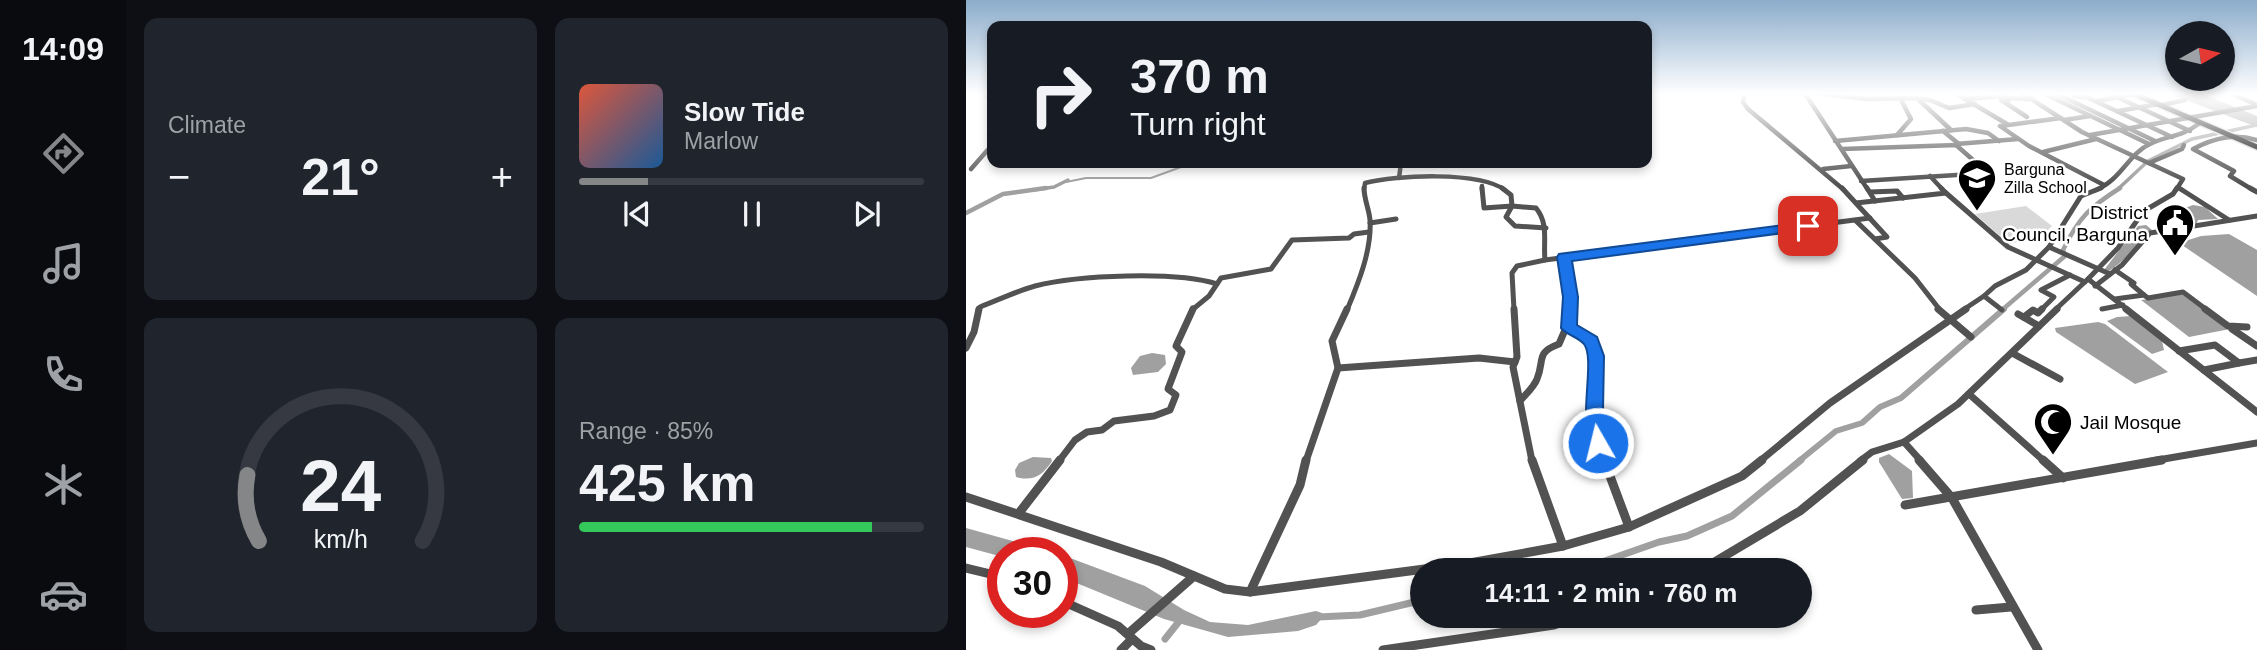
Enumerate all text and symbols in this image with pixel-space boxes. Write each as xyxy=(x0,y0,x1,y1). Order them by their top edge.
north arrow xyxy=(2165,21,2235,91)
map controls xyxy=(2165,21,2235,91)
text: 14:09 xyxy=(22,31,104,67)
icon: right xyxy=(1015,49,1106,140)
text: 370 m xyxy=(1130,49,1269,103)
text: Slow Tide xyxy=(684,97,805,127)
text: Turn right xyxy=(1130,106,1266,142)
text: Climate xyxy=(168,112,246,138)
text: Marlow xyxy=(684,128,758,154)
icon: directions xyxy=(39,129,88,178)
text: 21° xyxy=(301,148,380,206)
text: − xyxy=(168,156,190,198)
text: + xyxy=(491,156,513,198)
school or university icon: Barguna Zilla School xyxy=(1956,157,1998,212)
place label: Barguna Zilla School xyxy=(2004,161,2087,196)
icon: previous xyxy=(618,195,656,233)
icon: pause xyxy=(733,195,771,233)
icon: next xyxy=(848,195,886,233)
pin xyxy=(1778,196,1838,256)
place label: District Council, Barguna xyxy=(2002,202,2149,245)
public building icon: District Council, Barguna xyxy=(2154,202,2196,257)
icon: arrive xyxy=(1789,207,1827,245)
icon: music xyxy=(39,239,88,288)
icon: phone xyxy=(39,350,88,399)
mosque icon: Jail Mosque xyxy=(2032,401,2074,456)
position arrow xyxy=(1561,406,1635,480)
place label: Jail Mosque xyxy=(2080,412,2181,433)
text: Range · 85% xyxy=(579,418,713,444)
text: 24 xyxy=(300,445,381,526)
text: 425 km xyxy=(579,454,755,512)
icon: climate xyxy=(39,460,88,509)
text: km/h xyxy=(313,525,368,553)
speed limit sign: 30 xyxy=(987,537,1078,628)
icon: car xyxy=(39,570,88,619)
text: 14:11 · 2 min · 760 m xyxy=(1485,578,1737,608)

